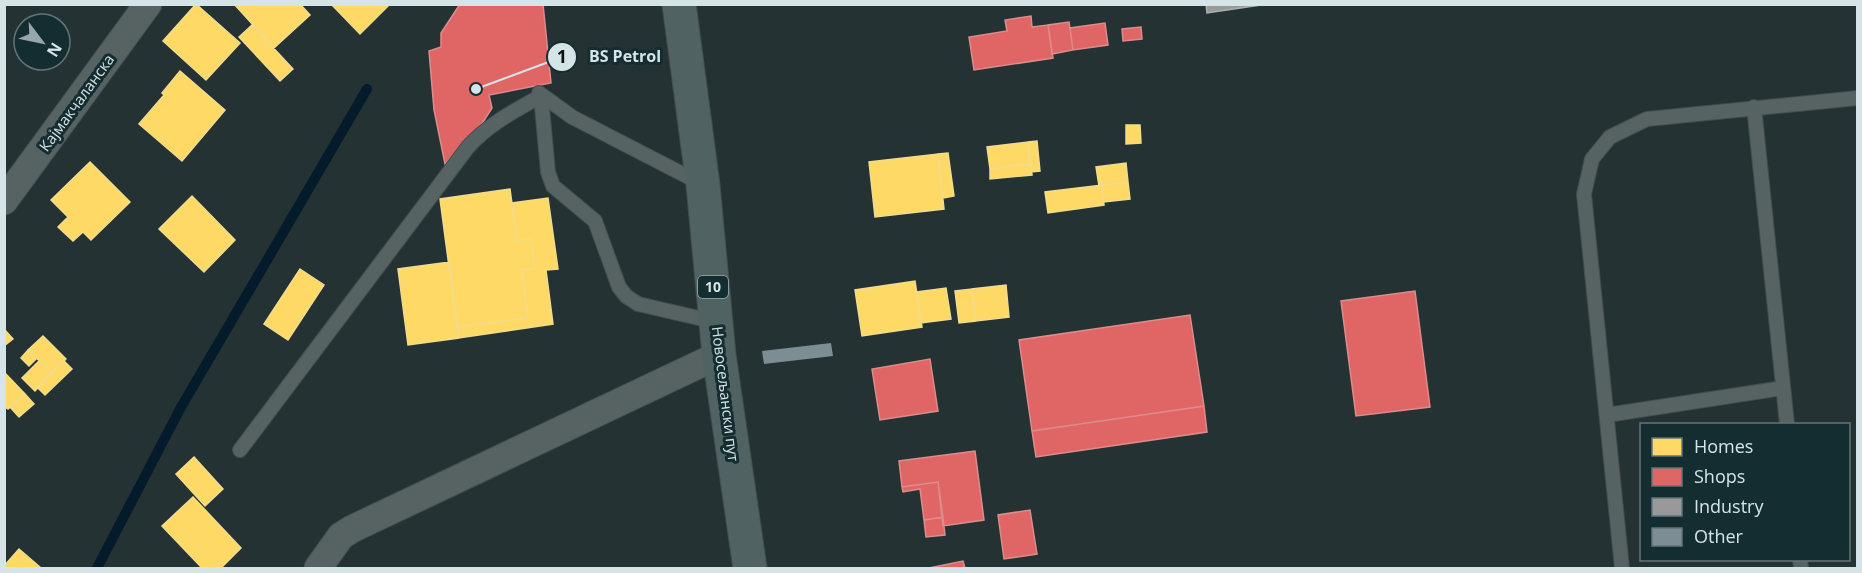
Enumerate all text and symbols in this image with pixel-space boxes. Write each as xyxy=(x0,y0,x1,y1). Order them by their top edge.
north arrow xyxy=(12,12,72,72)
text: N xyxy=(42,39,67,61)
callout: BS Petrol xyxy=(547,40,674,74)
text: 1 xyxy=(557,44,567,68)
text: BS Petrol xyxy=(589,45,661,67)
street label: Кајмакчаланска xyxy=(34,50,118,155)
road number: 10 xyxy=(698,276,728,298)
street label: Новосељански пут xyxy=(708,325,744,463)
legend xyxy=(1640,423,1850,561)
text: Homes xyxy=(1694,434,1753,458)
text: Shops xyxy=(1694,464,1745,488)
text: Industry xyxy=(1694,494,1764,518)
text: Other xyxy=(1694,524,1744,548)

